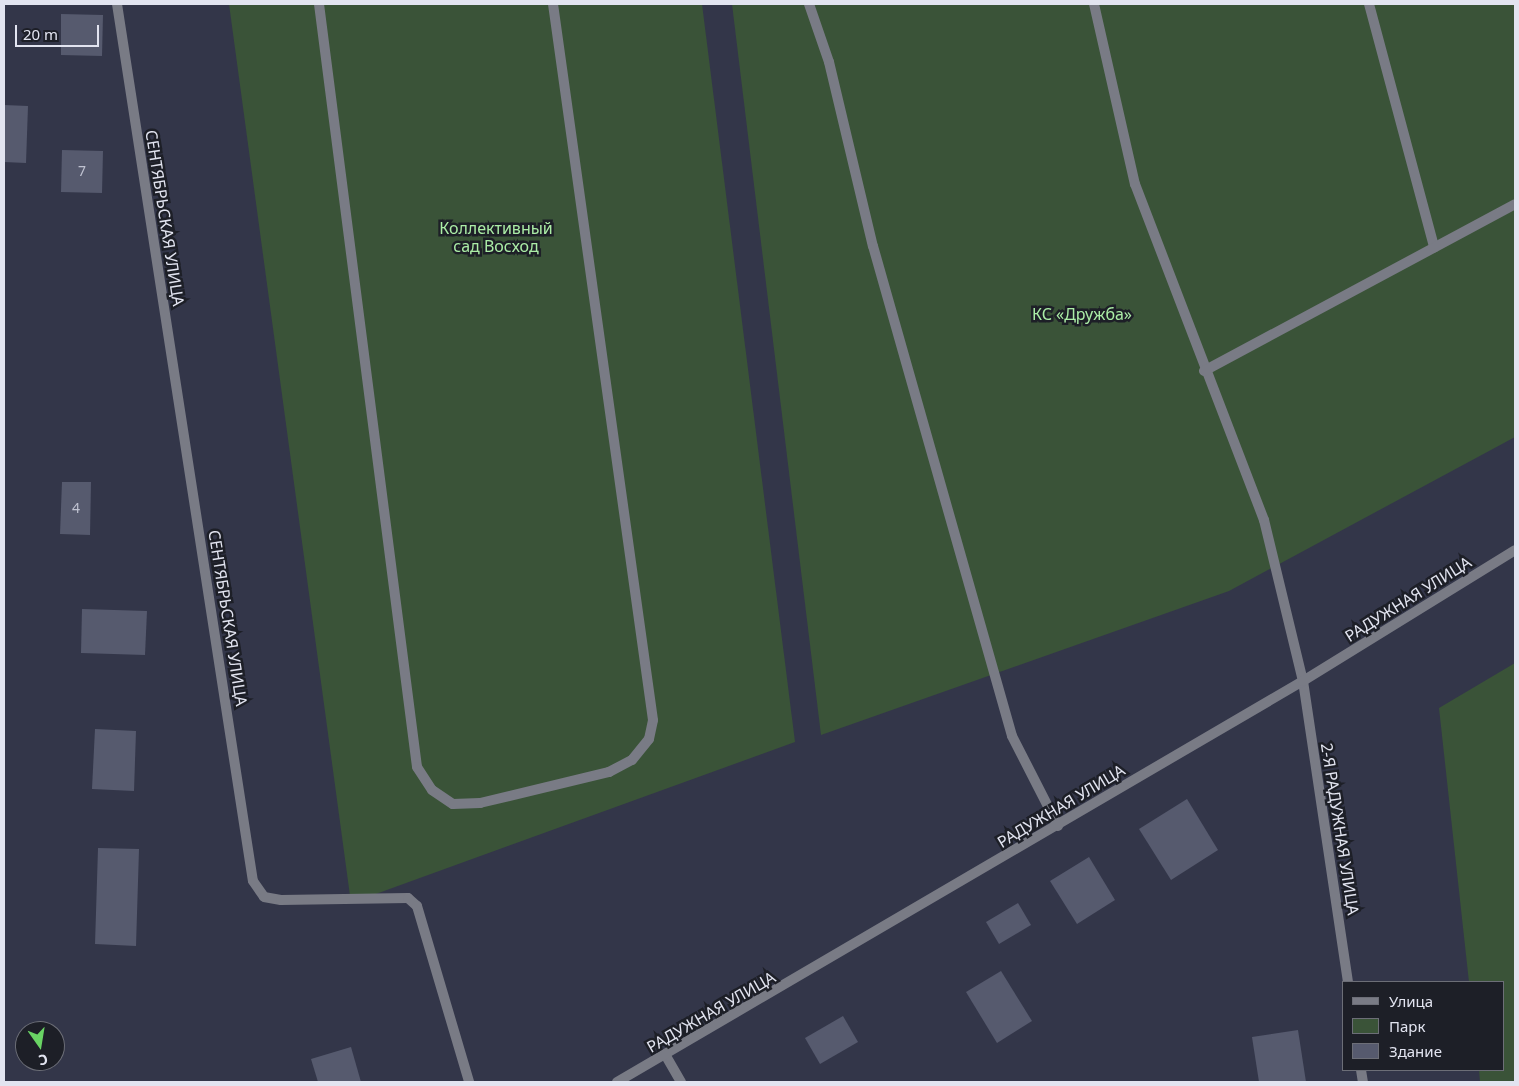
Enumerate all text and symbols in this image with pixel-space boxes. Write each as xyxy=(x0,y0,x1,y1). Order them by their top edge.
scale bar xyxy=(18,15,101,47)
text: 20 m xyxy=(23,24,58,44)
street label: СЕНТЯБРЬСКАЯ УЛИЦА xyxy=(142,129,188,307)
house number: 7 xyxy=(78,163,86,179)
park label: Коллективный сад Восход xyxy=(439,218,553,256)
park label: КС «Дружба» xyxy=(1032,304,1132,324)
house number: 4 xyxy=(72,500,80,516)
street label: СЕНТЯБРЬСКАЯ УЛИЦА xyxy=(205,529,251,707)
street label: РАДУЖНАЯ УЛИЦА xyxy=(1341,552,1475,646)
street label: 2-Я РАДУЖНАЯ УЛИЦА xyxy=(1317,742,1363,916)
street label: РАДУЖНАЯ УЛИЦА xyxy=(994,760,1128,852)
street label: РАДУЖНАЯ УЛИЦА xyxy=(643,967,779,1057)
legend xyxy=(1342,981,1504,1071)
text: Улица xyxy=(1389,991,1433,1011)
text: Парк xyxy=(1389,1016,1425,1036)
north arrow xyxy=(15,1021,65,1071)
text: Здание xyxy=(1389,1041,1442,1061)
text: С xyxy=(37,1050,50,1070)

